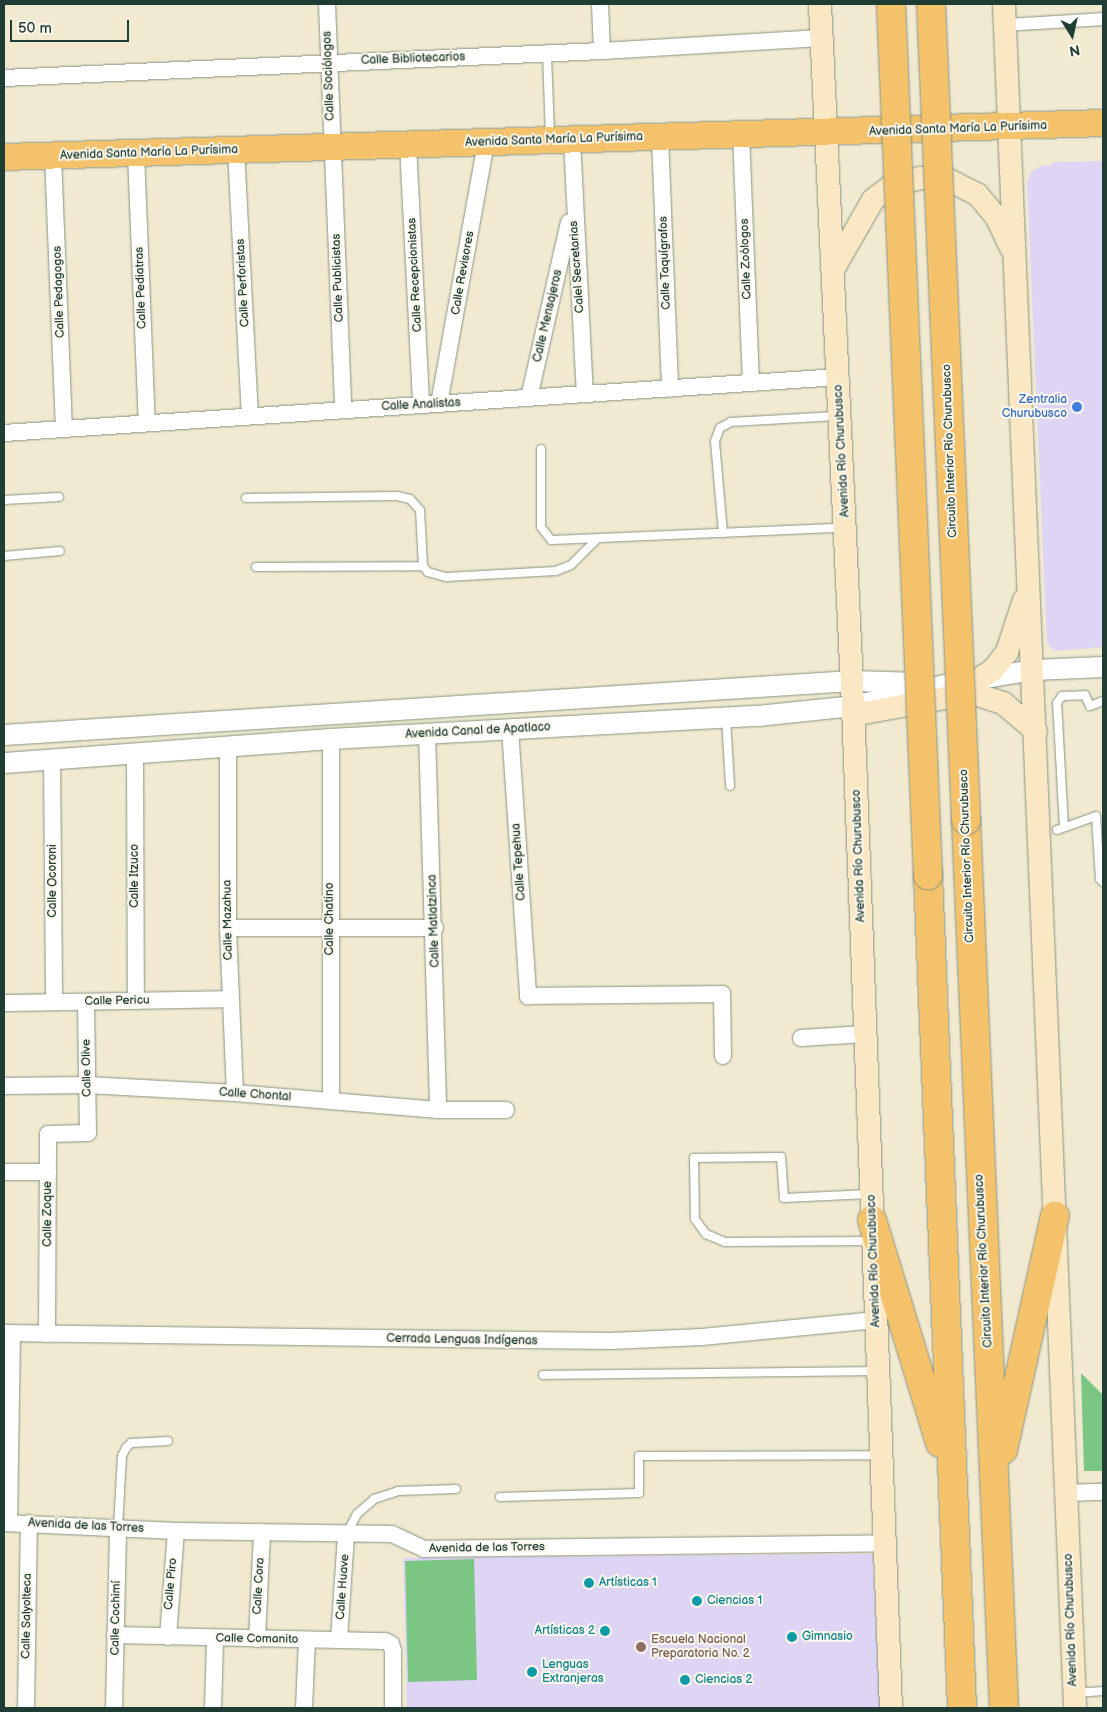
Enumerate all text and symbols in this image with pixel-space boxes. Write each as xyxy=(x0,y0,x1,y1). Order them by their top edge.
scale bar xyxy=(12,10,131,42)
north arrow xyxy=(1047,10,1097,60)
text: 50 m xyxy=(18,19,52,38)
street label: Calle Sociólogos xyxy=(320,31,338,121)
text: N xyxy=(1068,41,1081,60)
street label: Calle Bibliotecarios xyxy=(361,50,465,68)
street label: Avenida Santa María La Purísima xyxy=(869,119,1047,139)
street label: Avenida Santa María La Purísima xyxy=(465,130,643,150)
street label: Avenida Santa María La Purísima xyxy=(60,143,238,163)
street label: Calle Taquígrafos xyxy=(656,216,674,310)
street label: Calle Recepcionistas xyxy=(405,217,425,333)
street label: Calle Zoólogos xyxy=(737,218,755,300)
street label: Calel Secretarias xyxy=(567,220,587,314)
street label: Calle Revisores xyxy=(449,230,477,316)
street label: Calle Publicistas xyxy=(329,233,347,323)
street label: Calle Perforistas xyxy=(233,238,253,328)
street label: Calle Pedagogos xyxy=(50,246,68,338)
street label: Calle Pediatras xyxy=(132,247,150,329)
street label: Calle Mensajeros xyxy=(530,268,566,364)
street label: Circuito Interior Río Churubusco xyxy=(940,364,960,538)
street label: Avenida Río Churubusco xyxy=(831,384,853,518)
place label: Zentralia Churubusco xyxy=(1002,393,1067,421)
street label: Calle Analistas xyxy=(381,396,461,414)
marker: Zentralia Churubusco xyxy=(1071,401,1083,413)
street label: Avenida Canal de Apatlaco xyxy=(405,720,551,742)
street label: Circuito Interior Río Churubusco xyxy=(957,769,977,943)
street label: Avenida Río Churubusco xyxy=(849,789,869,923)
street label: Calle Tepehua xyxy=(509,823,529,901)
street label: Calle Ocoroni xyxy=(46,844,60,918)
street label: Calle Itzuco xyxy=(128,844,142,908)
street label: Calle Matlatzinca xyxy=(425,874,443,968)
street label: Calle Mazahua xyxy=(220,880,236,960)
street label: Calle Chatino xyxy=(323,883,337,955)
street label: Calle Pericu xyxy=(84,993,150,1009)
street label: Calle Olive xyxy=(79,1039,95,1097)
street label: Calle Chontal xyxy=(218,1085,292,1105)
street label: Circuito Interior Río Churubusco xyxy=(972,1174,996,1348)
street label: Calle Zoque xyxy=(41,1181,55,1247)
street label: Avenida Río Churubusco xyxy=(864,1194,884,1328)
street label: Cerrada Lenguas Indígenas xyxy=(386,1331,538,1349)
street label: Avenida de las Torres xyxy=(28,1516,144,1536)
street label: Avenida de las Torres xyxy=(429,1540,545,1556)
street label: Avenida Río Churubusco xyxy=(1061,1553,1081,1687)
street label: Calle Huave xyxy=(334,1554,352,1620)
street label: Calle Piro xyxy=(162,1557,180,1611)
street label: Calle Cora xyxy=(250,1557,268,1615)
street label: Calle Salyolteca xyxy=(19,1573,35,1659)
place label: Artísticas 1 xyxy=(599,1576,657,1590)
marker: Artísticas 1 xyxy=(583,1577,595,1589)
street label: Calle Cochimí xyxy=(108,1580,124,1656)
place label: Ciencias 1 xyxy=(707,1594,762,1608)
marker: Ciencias 1 xyxy=(691,1595,703,1607)
place label: Artísticas 2 xyxy=(535,1624,595,1638)
marker: Artísticas 2 xyxy=(599,1625,611,1637)
place label: Gimnasio xyxy=(802,1630,853,1644)
street label: Calle Comanito xyxy=(216,1631,298,1647)
marker: Gimnasio xyxy=(786,1631,798,1643)
place label: Escuela Nacional Preparatoria No. 2 xyxy=(651,1633,750,1661)
marker: Escuela Nacional Preparatoria No. 2 xyxy=(635,1641,647,1653)
place label: Lenguas Extranjeras xyxy=(542,1658,604,1686)
marker: Lenguas Extranjeras xyxy=(526,1666,538,1678)
place label: Ciencias 2 xyxy=(695,1673,752,1687)
marker: Ciencias 2 xyxy=(679,1674,691,1686)

